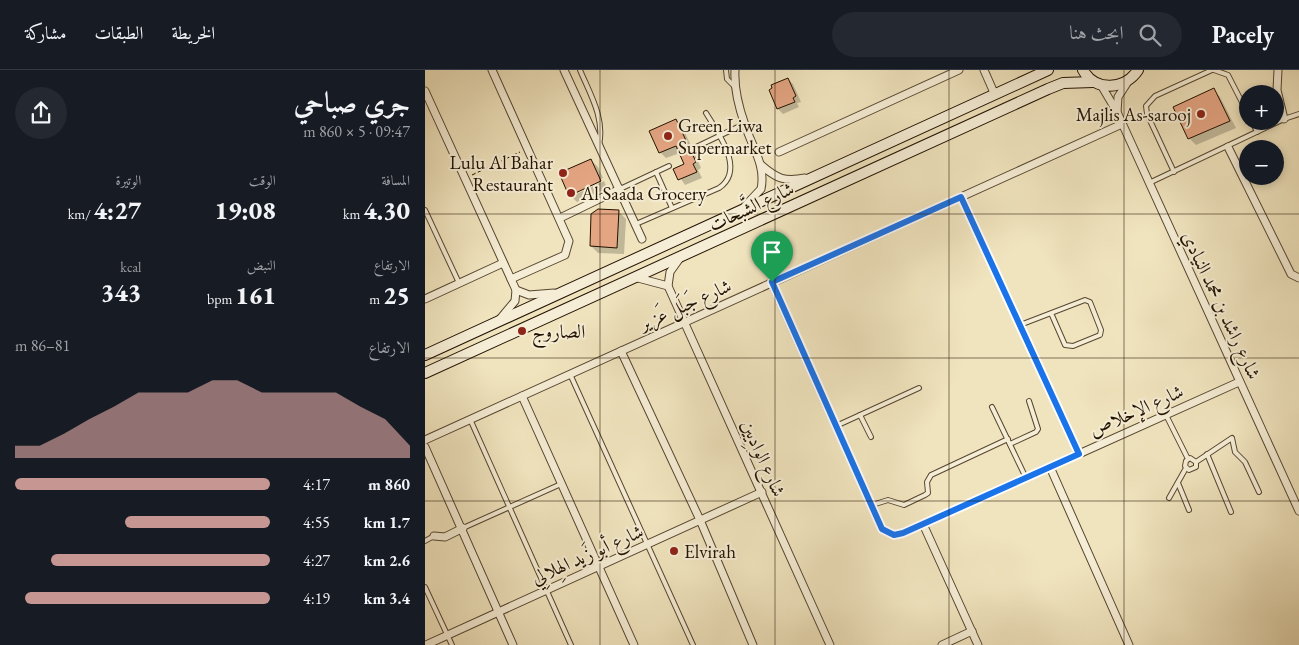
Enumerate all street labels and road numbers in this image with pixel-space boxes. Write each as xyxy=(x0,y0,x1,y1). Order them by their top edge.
street label: شارع الشَّبحات xyxy=(703,172,799,240)
street label: شارع راشد بن محمد النيادي xyxy=(1174,227,1267,385)
street label: شارع جَبَل عَزير xyxy=(633,272,737,339)
street label: شارع الإخلاص xyxy=(1085,379,1189,445)
street label: شارع الوادِيين xyxy=(732,416,792,502)
street label: شارع أبو زَيد الهِلالِي xyxy=(527,518,649,594)

